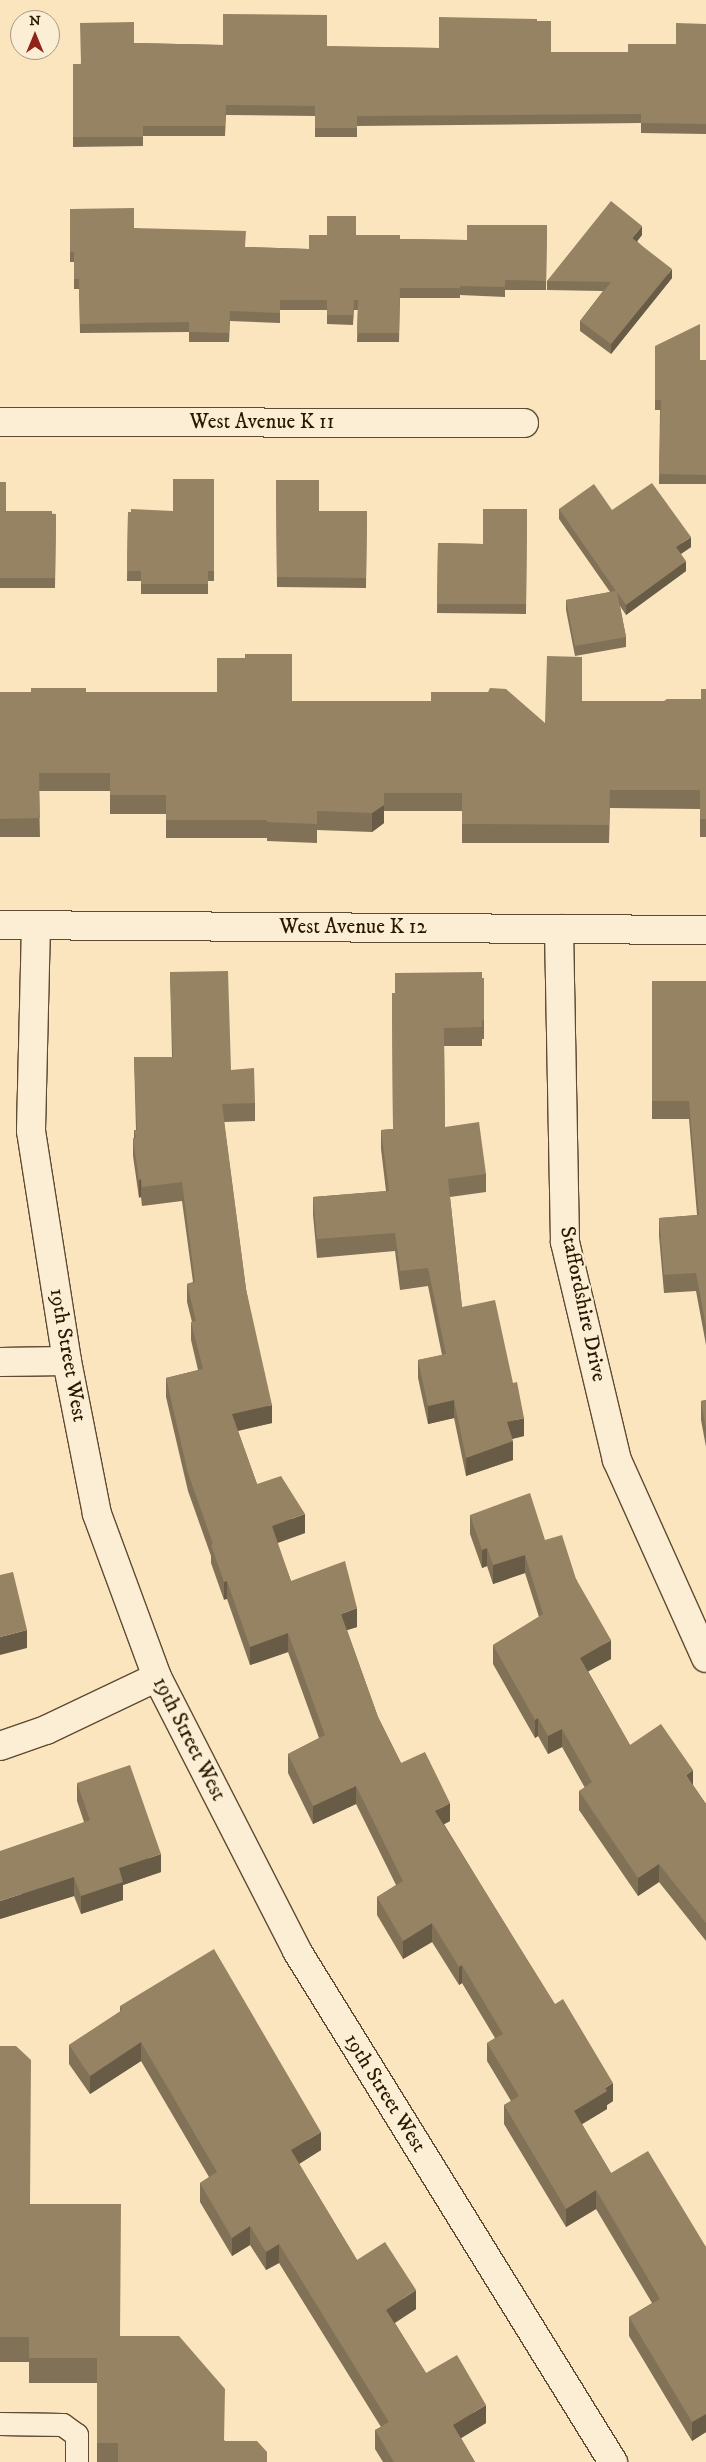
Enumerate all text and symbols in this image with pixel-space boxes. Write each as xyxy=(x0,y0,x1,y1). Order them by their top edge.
north arrow xyxy=(10,10,60,60)
text: N xyxy=(29,12,41,30)
street label: West Avenue K 11 xyxy=(190,409,334,435)
street label: West Avenue K 12 xyxy=(279,914,427,940)
street label: Staffordshire Drive xyxy=(554,1224,612,1384)
street label: 19th Street West xyxy=(44,1286,92,1424)
street label: 19th Street West xyxy=(147,1673,231,1805)
street label: 19th Street West xyxy=(338,2029,432,2157)

